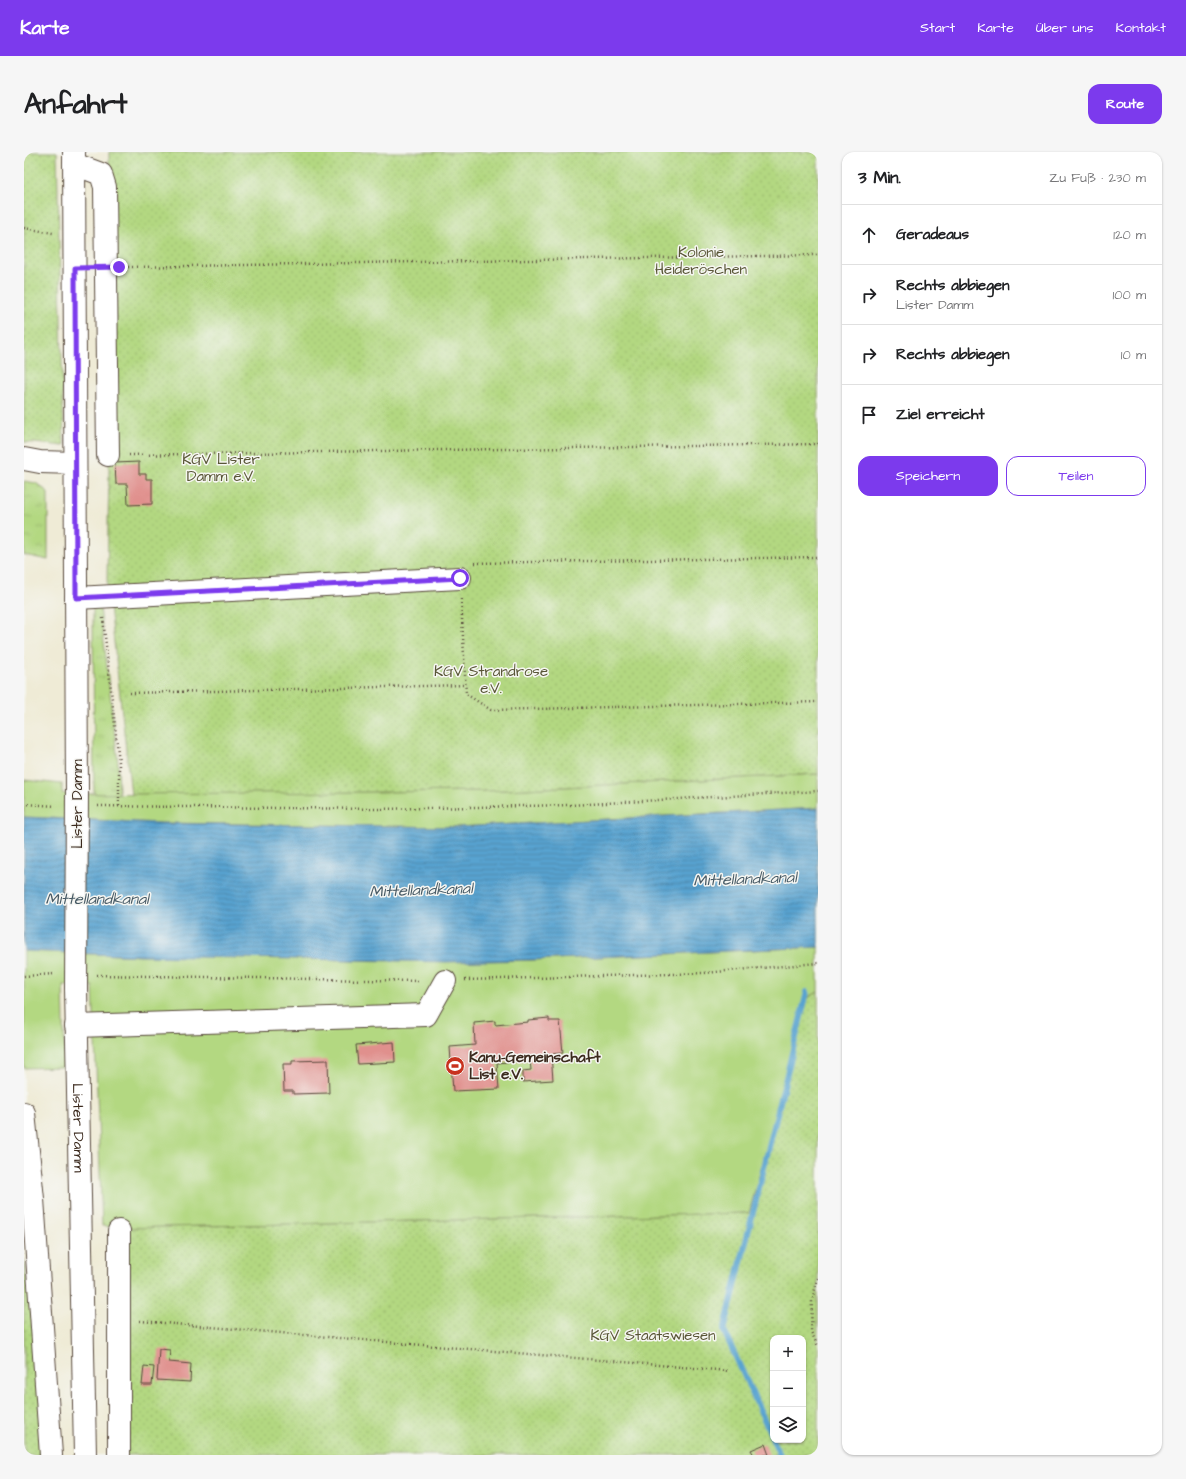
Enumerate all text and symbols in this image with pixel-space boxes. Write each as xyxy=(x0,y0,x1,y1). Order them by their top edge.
text: Karte xyxy=(20,15,70,42)
text: Start xyxy=(920,18,955,38)
text: Karte xyxy=(977,18,1014,38)
text: Über uns xyxy=(1036,18,1094,38)
text: Kontakt xyxy=(1116,18,1166,38)
button: Route xyxy=(1088,84,1162,124)
text: Anfahrt xyxy=(24,85,127,124)
text: 3 Min. xyxy=(858,166,901,190)
text: Zu Fuß · 230 m xyxy=(1049,169,1146,187)
icon: ahead xyxy=(858,224,880,246)
text: Geradeaus xyxy=(896,224,969,245)
text: 120 m xyxy=(1113,226,1146,244)
park label: Kolonie Heideröschen xyxy=(655,242,748,280)
route end xyxy=(110,258,128,276)
text: Rechts abbiegen xyxy=(896,275,1010,296)
icon: right xyxy=(858,284,880,306)
text: 100 m xyxy=(1113,286,1146,304)
text: Lister Damm xyxy=(896,296,973,314)
icon: right xyxy=(858,344,880,366)
text: Rechts abbiegen xyxy=(896,344,1010,365)
text: 10 m xyxy=(1121,346,1146,364)
icon: arrive xyxy=(858,404,880,426)
text: Ziel erreicht xyxy=(896,404,985,425)
park label: KGV Lister Damm e.V. xyxy=(182,449,260,487)
button: Speichern xyxy=(858,456,998,496)
button: Teilen xyxy=(1006,456,1146,496)
route start xyxy=(451,569,469,587)
park label: KGV Strandrose e.V. xyxy=(434,661,548,699)
street label: Lister Damm xyxy=(67,759,88,849)
water label: Mittellandkanal xyxy=(693,866,799,892)
water label: Mittellandkanal xyxy=(369,877,475,903)
water label: Mittellandkanal xyxy=(45,888,151,910)
place label: Kanu-Gemeinschaft List e.V. xyxy=(469,1047,602,1085)
sports icon: Kanu-Gemeinschaft List e.V. xyxy=(444,1055,466,1077)
street label: Lister Damm xyxy=(67,1083,90,1173)
park label: KGV Staatswiesen xyxy=(590,1325,716,1346)
map controls xyxy=(770,1335,806,1443)
button: + xyxy=(770,1335,806,1371)
button: − xyxy=(770,1371,806,1407)
button: layers xyxy=(770,1407,806,1443)

